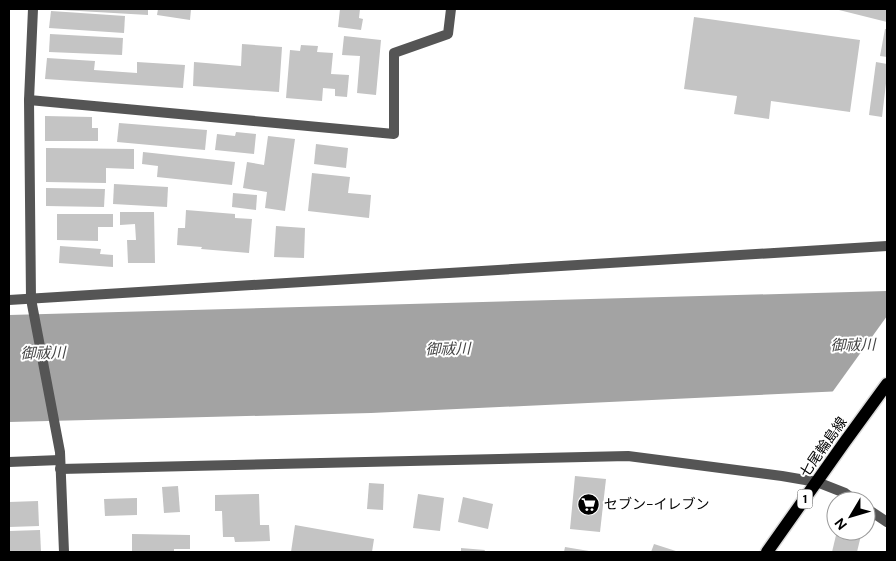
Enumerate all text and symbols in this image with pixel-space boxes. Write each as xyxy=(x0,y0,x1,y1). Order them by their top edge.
water label: 御祓川 xyxy=(830,335,878,355)
water label: 御祓川 xyxy=(425,339,473,359)
water label: 御祓川 xyxy=(20,343,68,363)
street label: 七尾輪島線 xyxy=(796,413,850,481)
road number: 1 xyxy=(798,489,812,508)
north arrow xyxy=(826,491,876,541)
supermarket icon: セブン-イレブン xyxy=(576,492,600,516)
place label: セブン-イレブン xyxy=(604,495,710,513)
text: N xyxy=(831,514,851,534)

